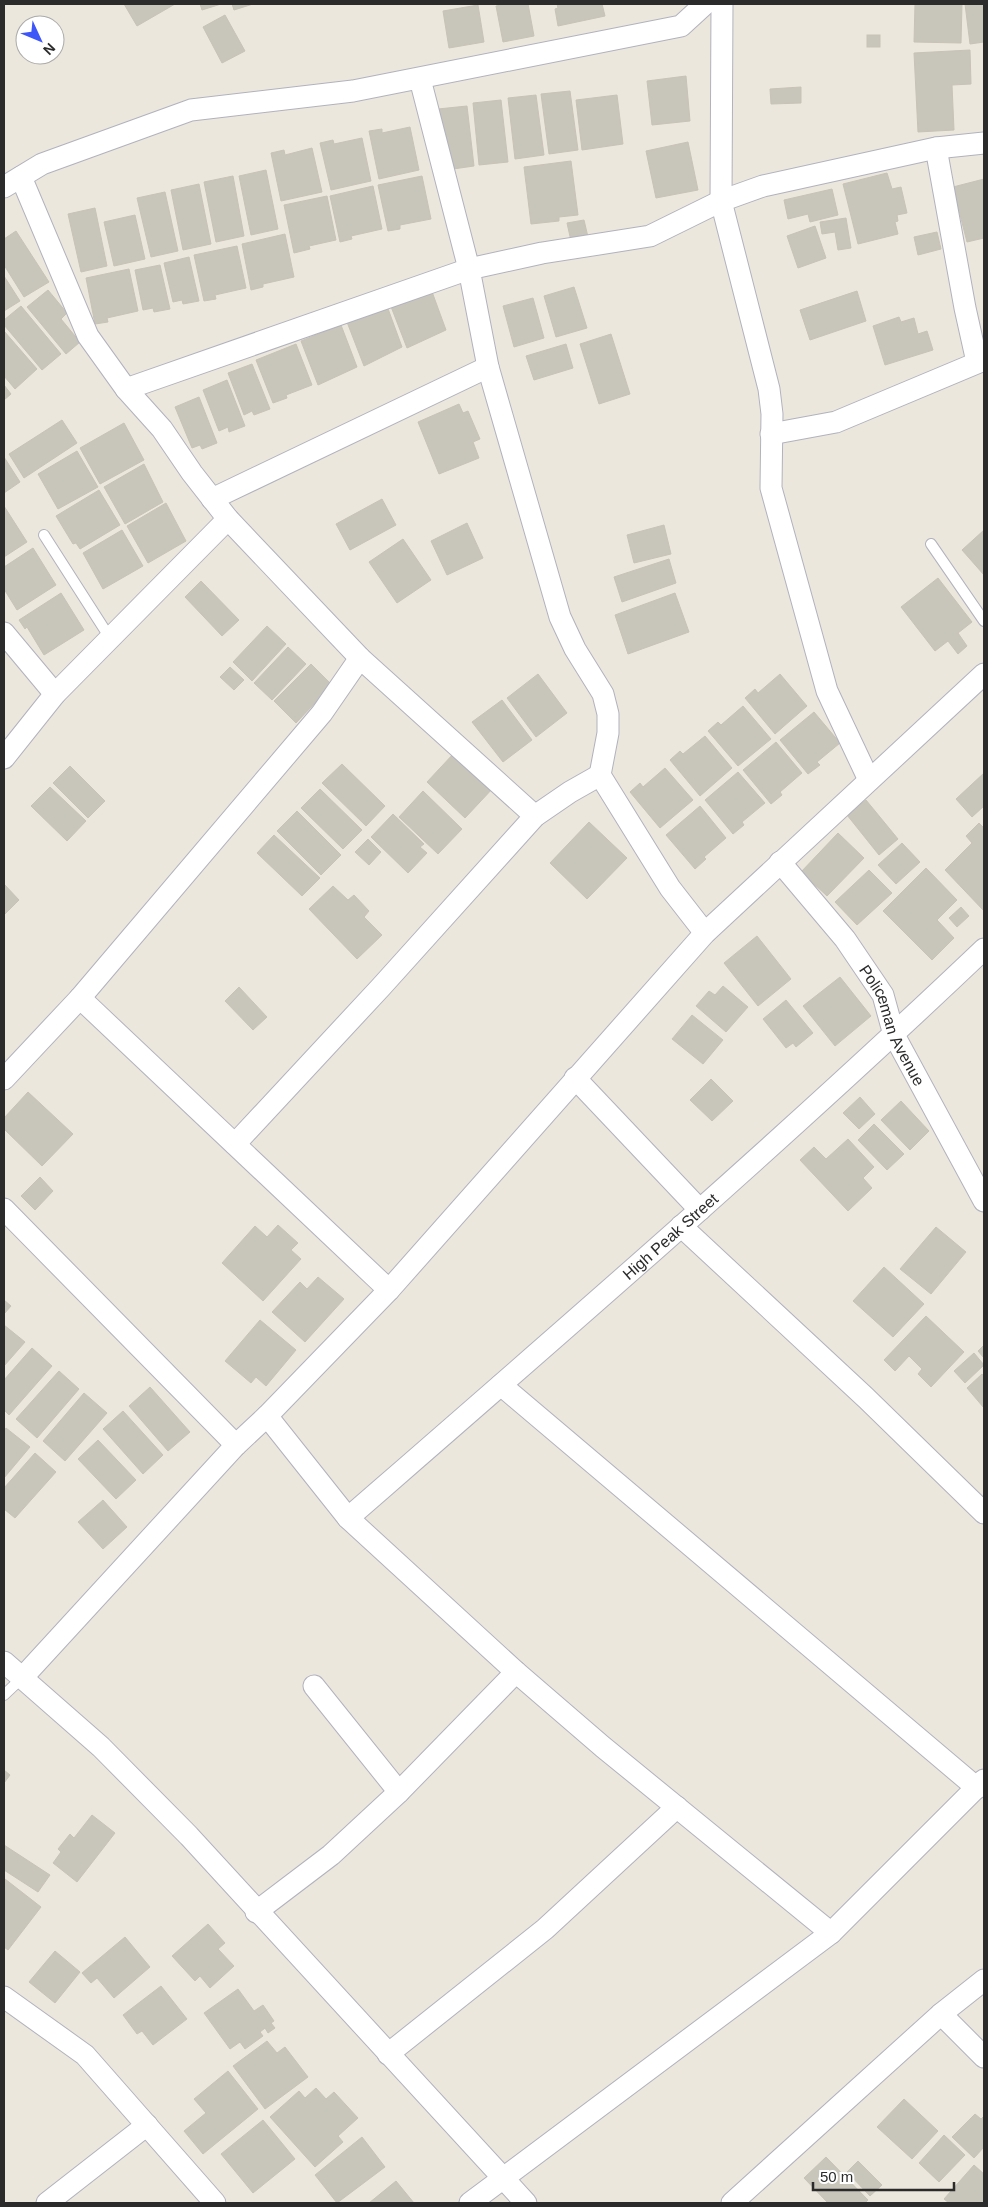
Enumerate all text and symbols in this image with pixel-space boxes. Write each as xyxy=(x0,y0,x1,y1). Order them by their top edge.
north arrow xyxy=(15,15,65,65)
text: N xyxy=(40,40,59,58)
street label: Policeman Avenue xyxy=(856,962,928,1089)
street label: High Peak Street xyxy=(620,1190,722,1283)
scale bar xyxy=(813,2160,954,2192)
text: 50 m xyxy=(820,2168,853,2185)

